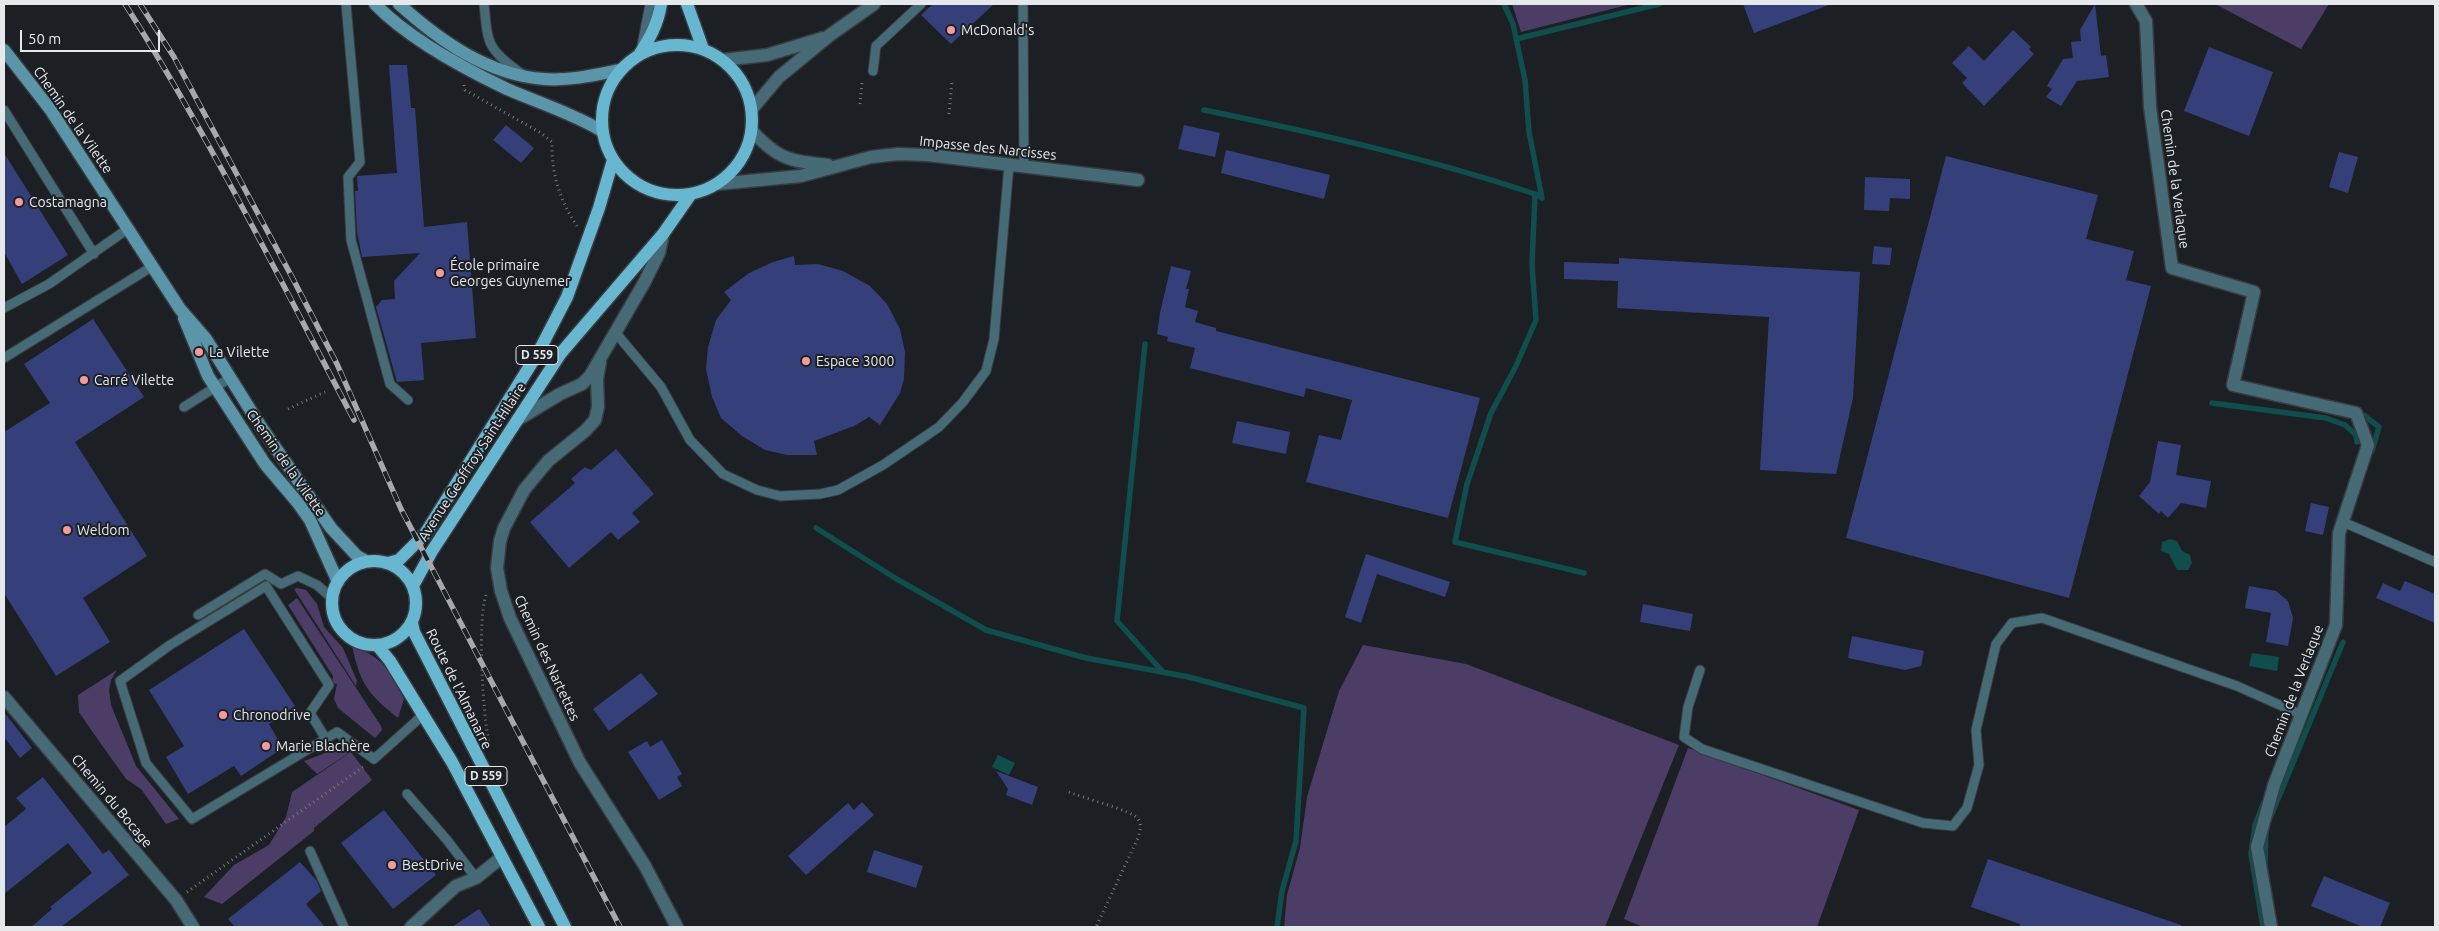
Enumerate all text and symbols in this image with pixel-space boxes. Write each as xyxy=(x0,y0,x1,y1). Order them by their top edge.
scale bar xyxy=(22,20,162,52)
place label: McDonald's xyxy=(961,22,1034,38)
marker: McDonald's xyxy=(945,24,957,36)
text: 50 m xyxy=(28,30,61,47)
street label: Chemin de la Vilette xyxy=(30,63,116,177)
street label: Chemin de la Verlaque xyxy=(2157,108,2193,250)
street label: Impasse des Narcisses xyxy=(919,132,1057,164)
place label: Costamagna xyxy=(29,194,107,210)
marker: Costamagna xyxy=(13,196,25,208)
place label: École primaire Georges Guynemer xyxy=(450,257,570,290)
marker: École primaire Georges Guynemer xyxy=(434,267,446,279)
place label: La Vilette xyxy=(209,344,269,360)
marker: La Vilette xyxy=(193,346,205,358)
road number: D 559 xyxy=(516,346,558,364)
place label: Espace 3000 xyxy=(816,353,894,369)
marker: Espace 3000 xyxy=(800,355,812,367)
place label: Carré Vilette xyxy=(94,372,174,388)
marker: Carré Vilette xyxy=(78,374,90,386)
street label: Avenue Geoffroy Saint-Hilaire xyxy=(415,380,529,544)
street label: Chemin de la Vilette xyxy=(243,406,329,520)
place label: Weldom xyxy=(77,522,130,538)
marker: Weldom xyxy=(61,524,73,536)
street label: Chemin des Nartettes xyxy=(511,593,583,723)
street label: Chemin de la Verlaque xyxy=(2261,622,2327,760)
street label: Route de l'Almanarre xyxy=(422,626,496,752)
place label: Chronodrive xyxy=(233,707,311,723)
marker: Chronodrive xyxy=(217,709,229,721)
place label: Marie Blachère xyxy=(276,738,370,754)
marker: Marie Blachère xyxy=(260,740,272,752)
street label: Chemin du Bocage xyxy=(68,751,156,851)
road number: D 559 xyxy=(465,766,507,786)
place label: BestDrive xyxy=(402,857,463,873)
marker: BestDrive xyxy=(386,859,398,871)

